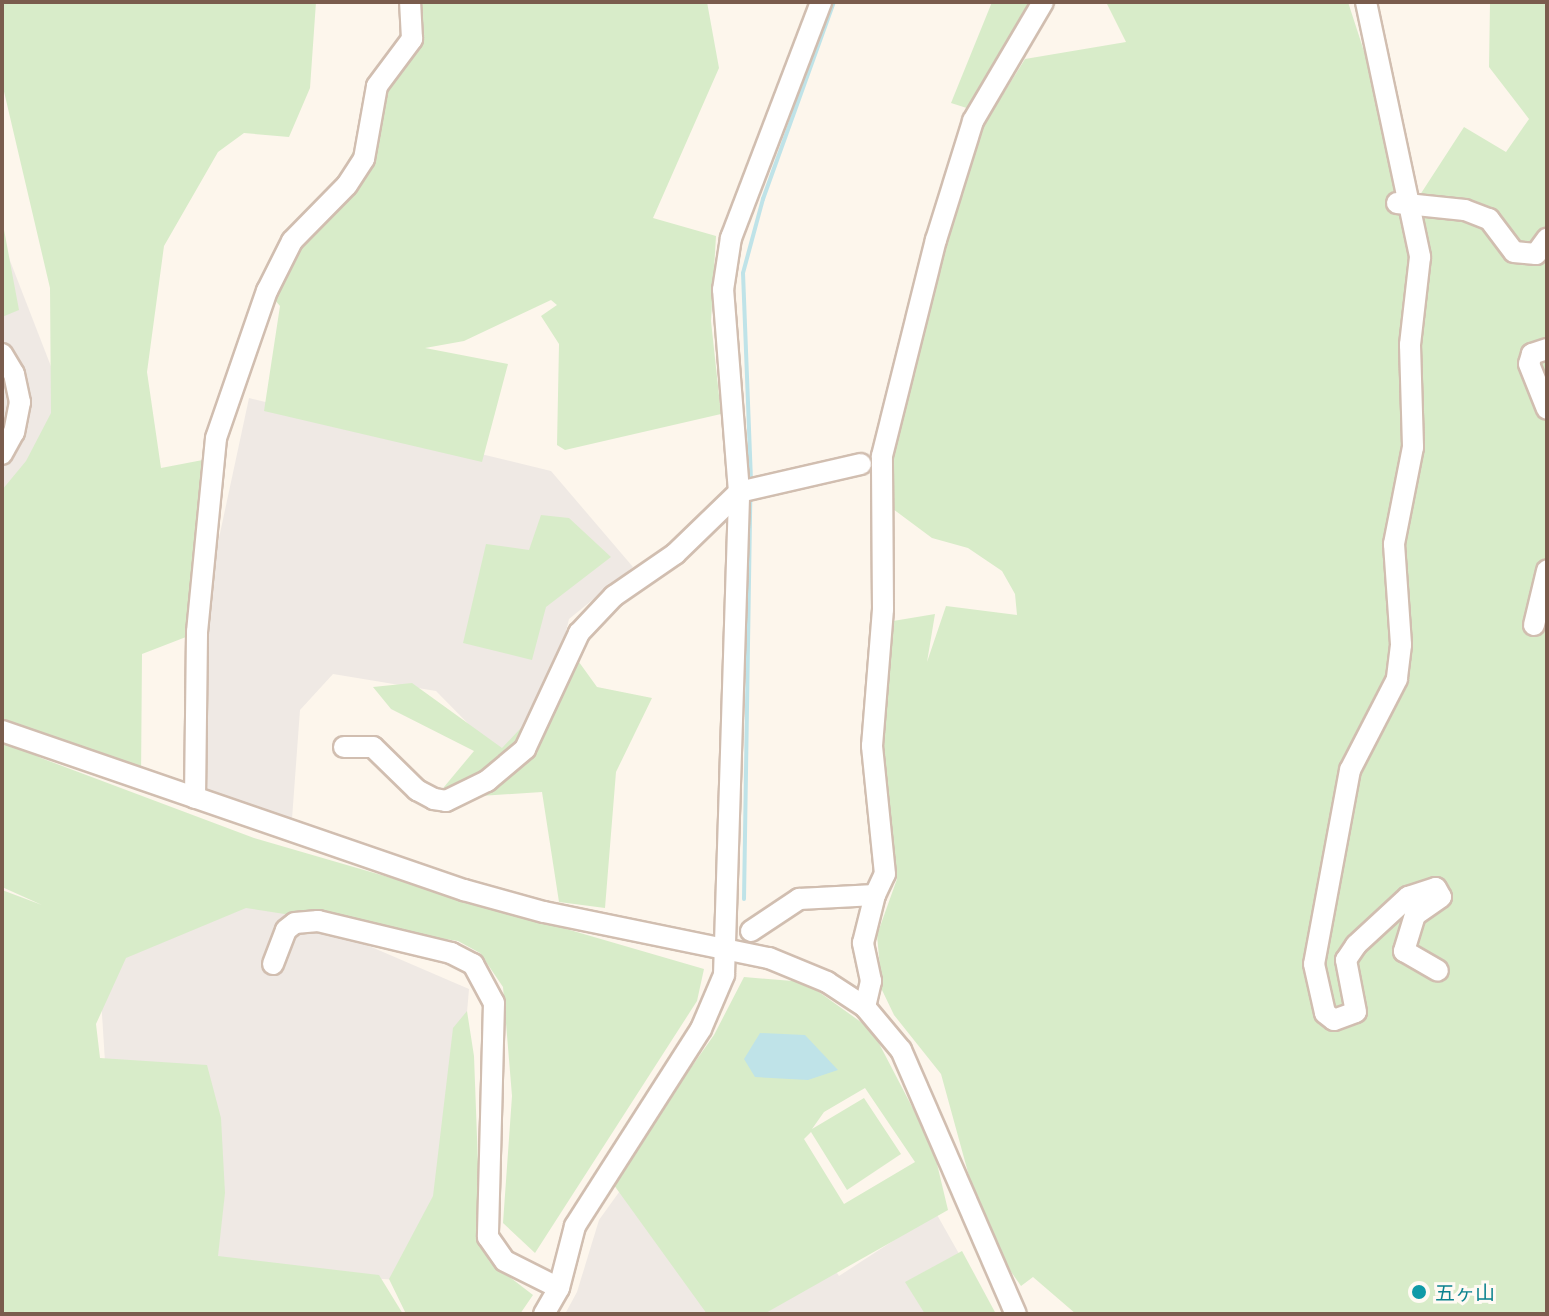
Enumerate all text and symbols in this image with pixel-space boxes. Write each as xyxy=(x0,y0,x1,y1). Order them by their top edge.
place label: 五ヶ山 xyxy=(1435,1280,1495,1304)
marker: 五ヶ山 xyxy=(1410,1283,1428,1301)

